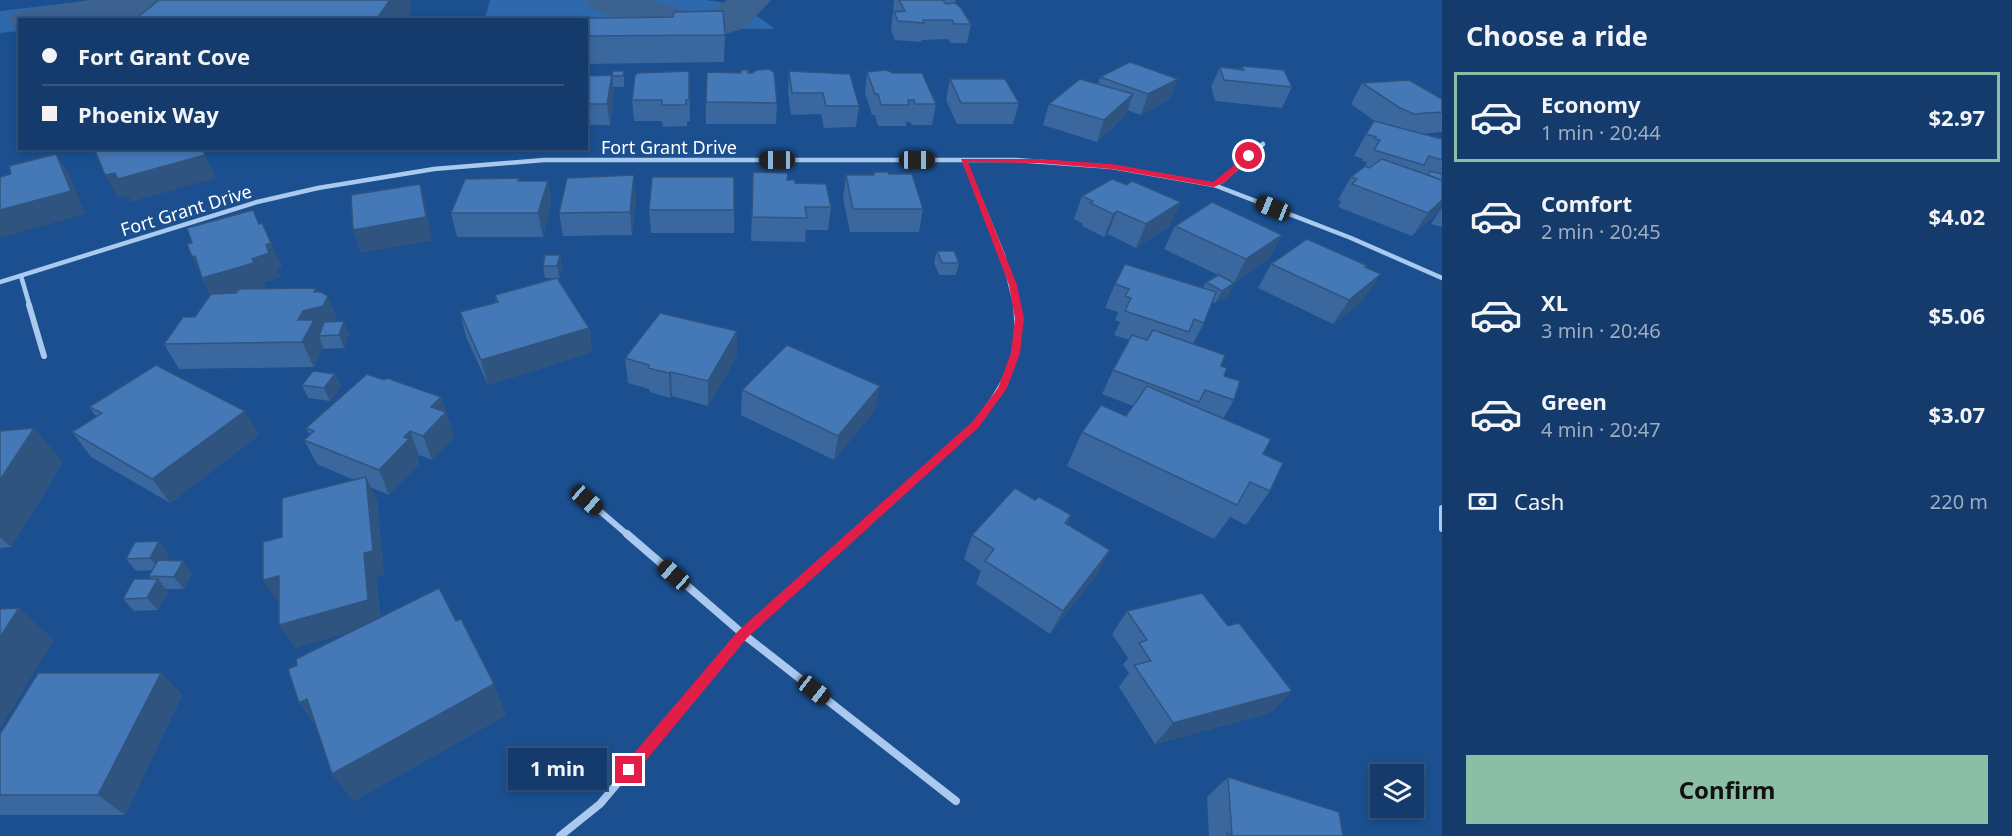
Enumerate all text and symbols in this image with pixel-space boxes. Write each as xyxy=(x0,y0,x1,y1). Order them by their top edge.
text: Choose a ride xyxy=(1466,17,1648,54)
text: Fort Grant Cove xyxy=(78,41,250,71)
text: Economy xyxy=(1541,89,1640,119)
icon: car xyxy=(1469,90,1523,144)
text: Phoenix Way xyxy=(78,99,219,129)
text: $2.97 xyxy=(1928,102,1985,132)
text: 1 min · 20:44 xyxy=(1541,119,1661,146)
street label: Fort Grant Drive xyxy=(601,135,737,159)
route start xyxy=(1235,142,1262,169)
car xyxy=(759,151,795,169)
car xyxy=(899,151,935,169)
street label: Fort Grant Drive xyxy=(117,179,255,241)
text: Comfort xyxy=(1541,188,1632,218)
icon: car xyxy=(1469,189,1523,243)
car xyxy=(1253,193,1293,223)
text: $4.02 xyxy=(1928,201,1985,231)
text: 2 min · 20:45 xyxy=(1541,218,1661,245)
text: XL xyxy=(1541,287,1568,317)
icon: car xyxy=(1469,288,1523,342)
text: $5.06 xyxy=(1928,300,1985,330)
text: 3 min · 20:46 xyxy=(1541,317,1661,344)
text: Green xyxy=(1541,386,1607,416)
icon: car xyxy=(1469,387,1523,441)
text: $3.07 xyxy=(1928,399,1985,429)
text: 4 min · 20:47 xyxy=(1541,416,1661,443)
car xyxy=(568,481,606,519)
icon: cash xyxy=(1466,485,1499,518)
text: Cash xyxy=(1514,486,1564,516)
text: 220 m xyxy=(1930,488,1988,515)
car xyxy=(655,556,693,594)
car xyxy=(794,672,834,708)
callout: 1 min xyxy=(509,749,608,791)
text: 1 min xyxy=(530,755,585,782)
button: Confirm xyxy=(1466,755,1988,824)
route end xyxy=(615,756,642,783)
map controls xyxy=(1370,764,1424,818)
button: layers xyxy=(1370,764,1424,818)

